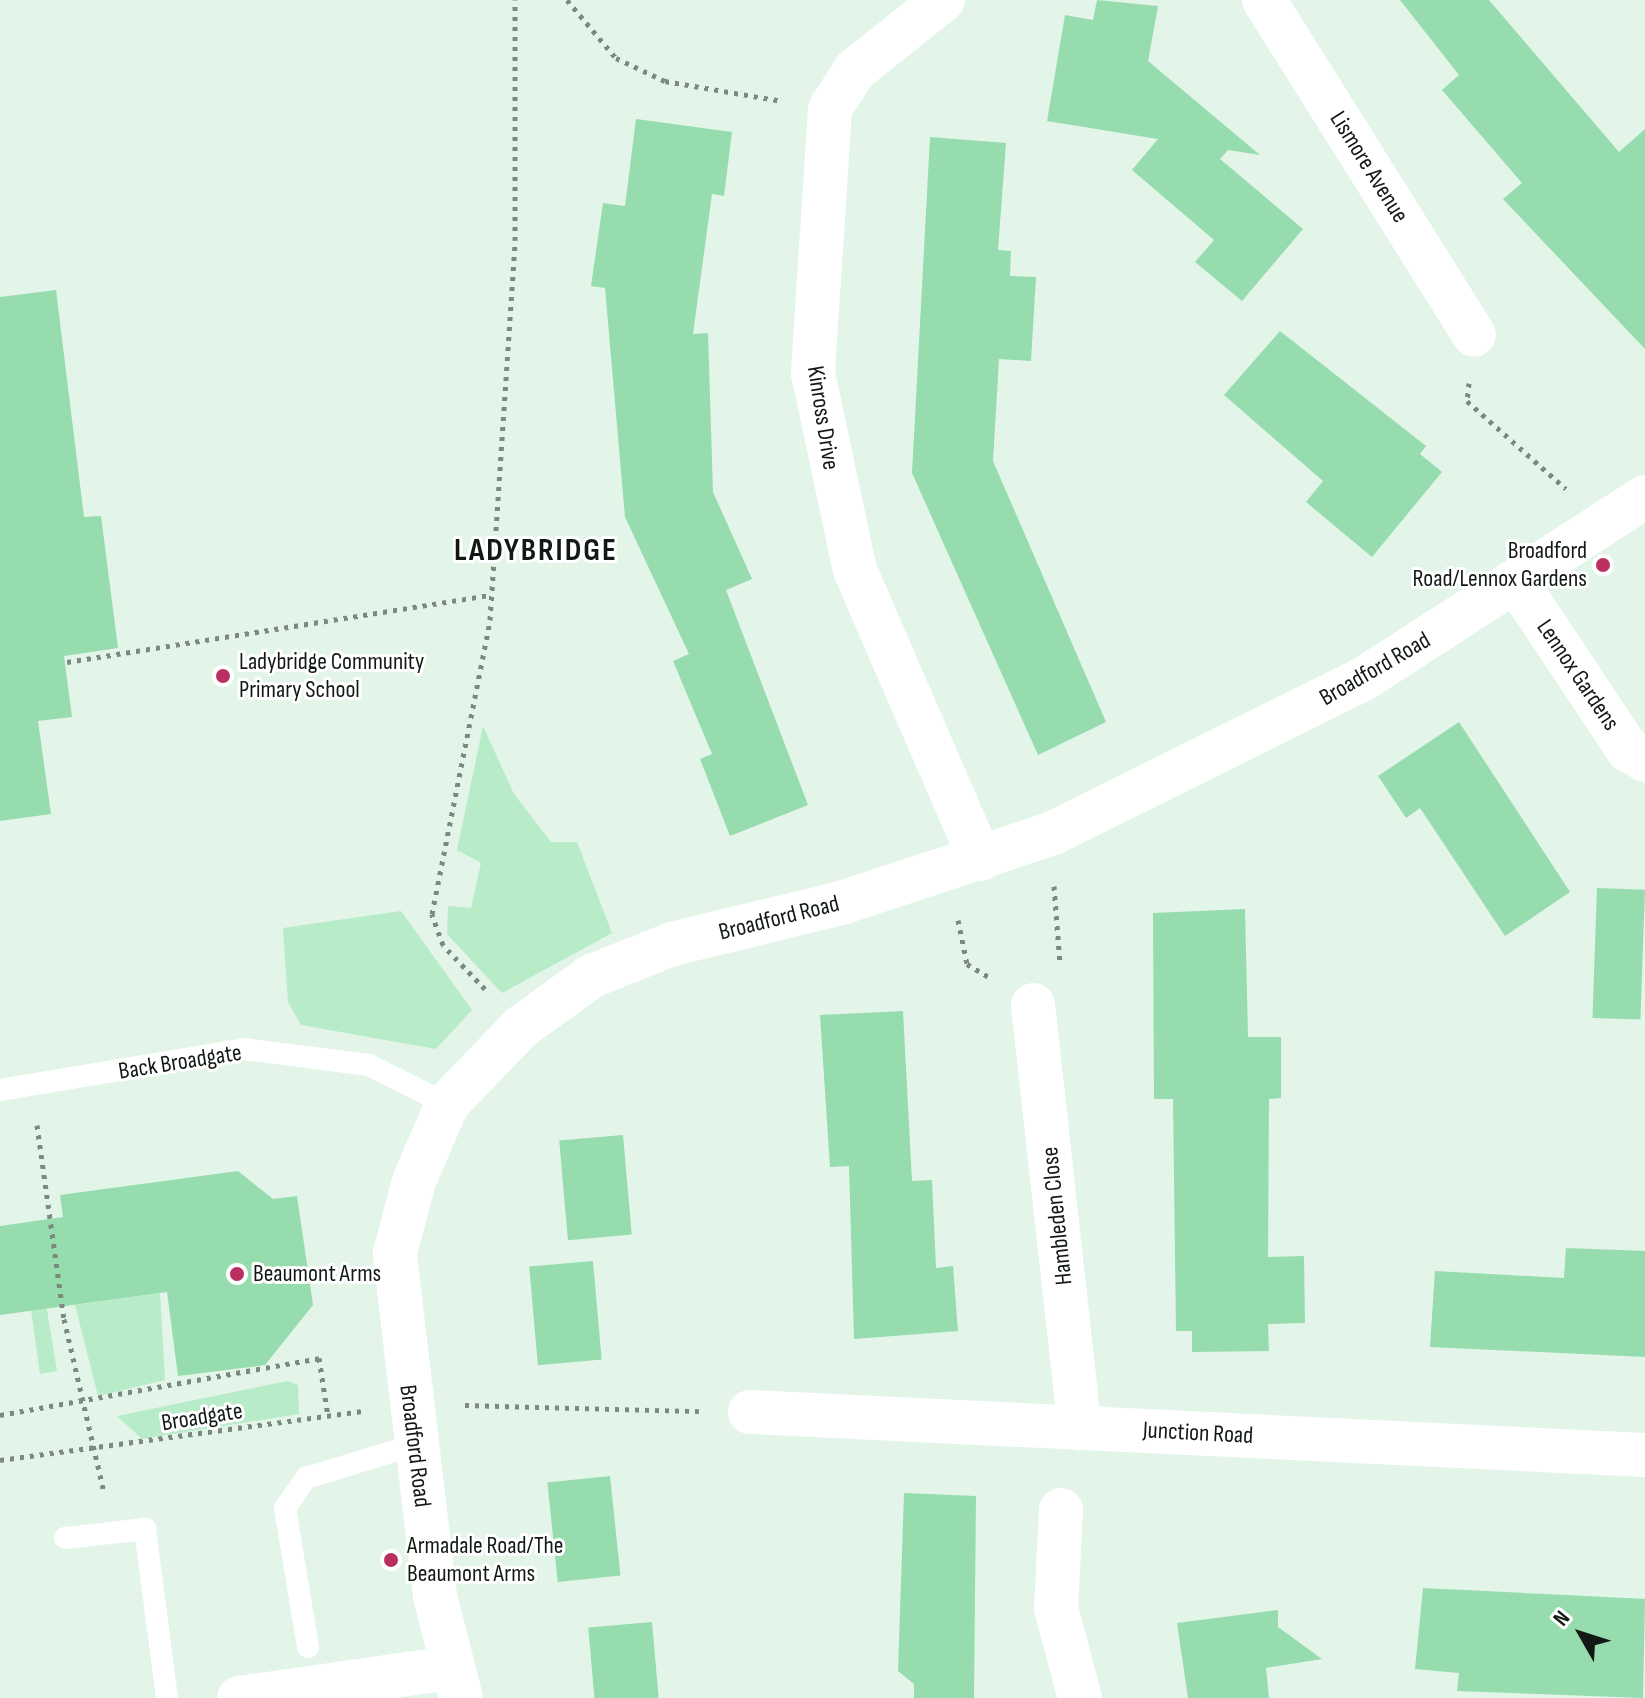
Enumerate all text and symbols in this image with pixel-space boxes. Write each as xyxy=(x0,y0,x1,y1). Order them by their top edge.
street label: Lismore Avenue xyxy=(1323,106,1415,228)
street label: Kinross Drive xyxy=(801,364,845,472)
district label: LADYBRIDGE xyxy=(454,532,618,570)
place label: Broadford Road/Lennox Gardens xyxy=(1412,537,1587,593)
marker: Broadford Road/Lennox Gardens xyxy=(1594,556,1612,574)
street label: Lennox Gardens xyxy=(1530,614,1626,736)
street label: Broadford Road xyxy=(1315,626,1435,712)
place label: Ladybridge Community Primary School xyxy=(239,648,424,704)
marker: Ladybridge Community Primary School xyxy=(214,667,232,685)
street label: Broadford Road xyxy=(716,889,842,947)
street label: Back Broadgate xyxy=(116,1038,244,1086)
street label: Hambleden Close xyxy=(1035,1145,1079,1287)
place label: Beaumont Arms xyxy=(253,1260,381,1288)
marker: Beaumont Arms xyxy=(228,1265,246,1283)
street label: Broadford Road xyxy=(393,1383,437,1509)
street label: Broadgate xyxy=(159,1396,245,1438)
street label: Junction Road xyxy=(1142,1416,1254,1450)
place label: Armadale Road/The Beaumont Arms xyxy=(407,1532,563,1588)
marker: Armadale Road/The Beaumont Arms xyxy=(382,1551,400,1569)
north arrow xyxy=(1541,1594,1621,1674)
text: N xyxy=(1548,1606,1576,1632)

